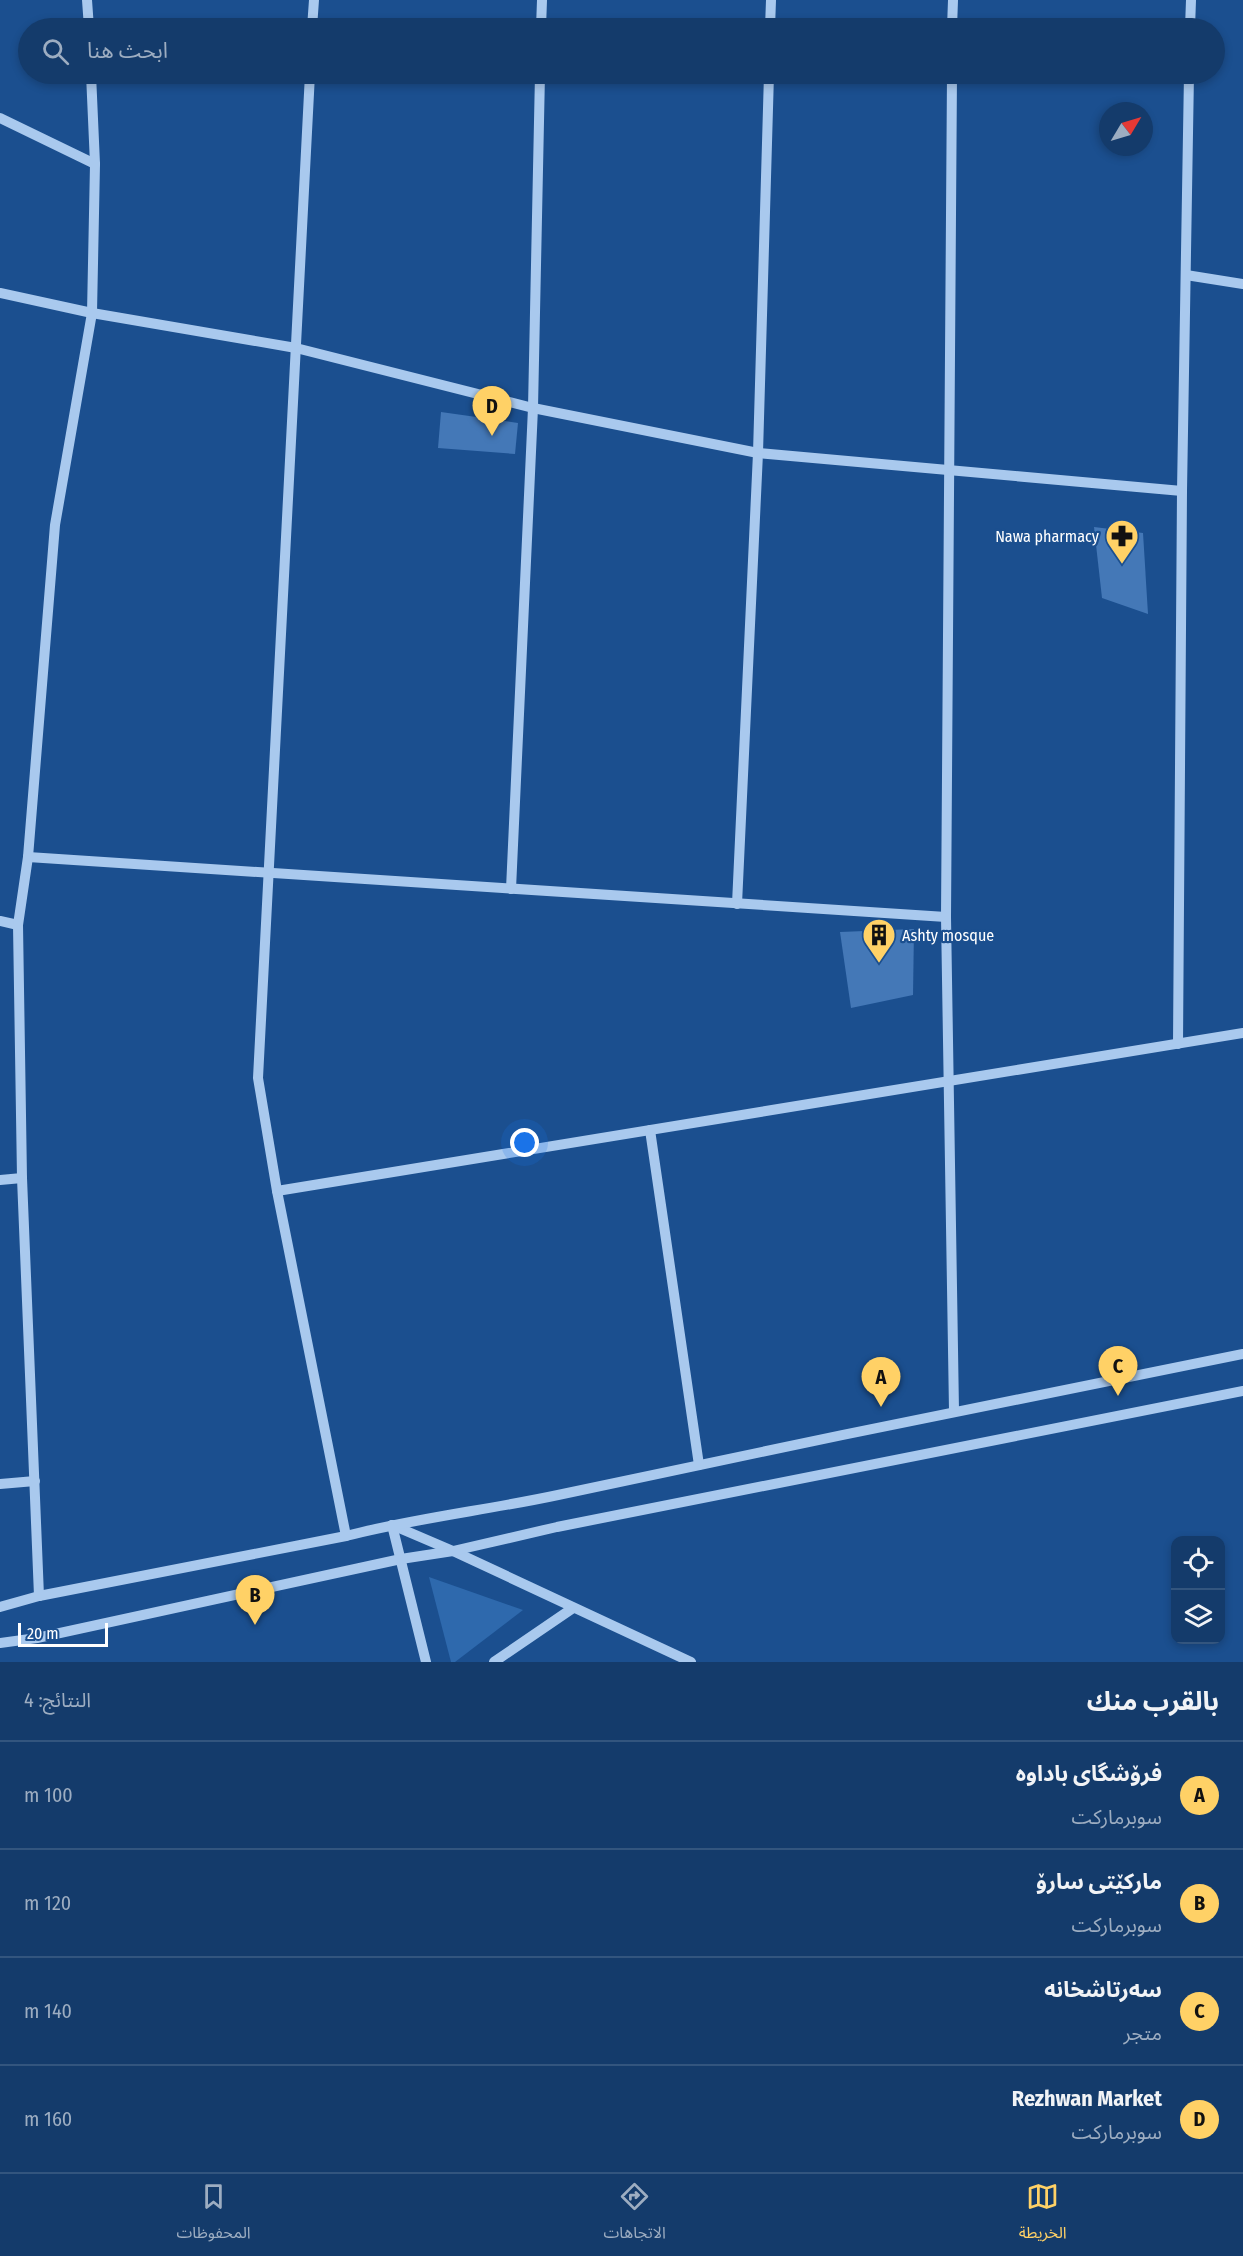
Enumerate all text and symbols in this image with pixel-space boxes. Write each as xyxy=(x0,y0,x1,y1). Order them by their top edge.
search box xyxy=(18,18,1225,84)
icon: search xyxy=(39,35,72,68)
text: ابحث هنا xyxy=(87,37,168,64)
north arrow xyxy=(1099,102,1153,156)
pin: D xyxy=(472,386,512,436)
pharmacy icon: Nawa pharmacy xyxy=(1104,518,1140,565)
place label: Nawa pharmacy xyxy=(995,527,1100,546)
building icon: Ashty mosque xyxy=(861,917,897,964)
place label: Ashty mosque xyxy=(902,926,994,945)
your location xyxy=(510,1128,539,1157)
pin: C xyxy=(1098,1346,1138,1396)
pin: A xyxy=(862,1358,900,1407)
map controls xyxy=(1171,1536,1225,1644)
button: locate xyxy=(1171,1536,1225,1590)
pin: B xyxy=(236,1576,274,1625)
button: layers xyxy=(1171,1590,1225,1644)
scale bar xyxy=(18,1620,108,1648)
text: 20 m xyxy=(27,1624,58,1643)
text: بالقرب منك xyxy=(1087,1686,1219,1717)
text: النتائج: 4 xyxy=(24,1688,91,1712)
text: فرۆشگای باداوە xyxy=(1016,1760,1162,1787)
text: 100 m xyxy=(24,1783,73,1807)
text: A xyxy=(1194,1783,1205,1807)
text: سوبرماركت xyxy=(1071,1805,1162,1829)
text: مارکێتی سارۆ xyxy=(1036,1868,1162,1895)
text: 120 m xyxy=(24,1891,71,1915)
text: B xyxy=(1194,1891,1205,1915)
text: سوبرماركت xyxy=(1071,1913,1162,1937)
text: سەرتاشخانە xyxy=(1044,1976,1162,2003)
text: 140 m xyxy=(24,1999,72,2023)
text: C xyxy=(1194,1999,1205,2023)
text: متجر xyxy=(1123,2021,1162,2045)
text: Rezhwan Market xyxy=(1012,2085,1162,2112)
text: 160 m xyxy=(24,2107,72,2131)
text: D xyxy=(1194,2107,1205,2131)
text: سوبرماركت xyxy=(1071,2120,1162,2144)
tab: المحفوظات xyxy=(176,2180,251,2250)
tab: الاتجاهات xyxy=(603,2180,666,2250)
tab: الخريطة xyxy=(1019,2180,1067,2250)

